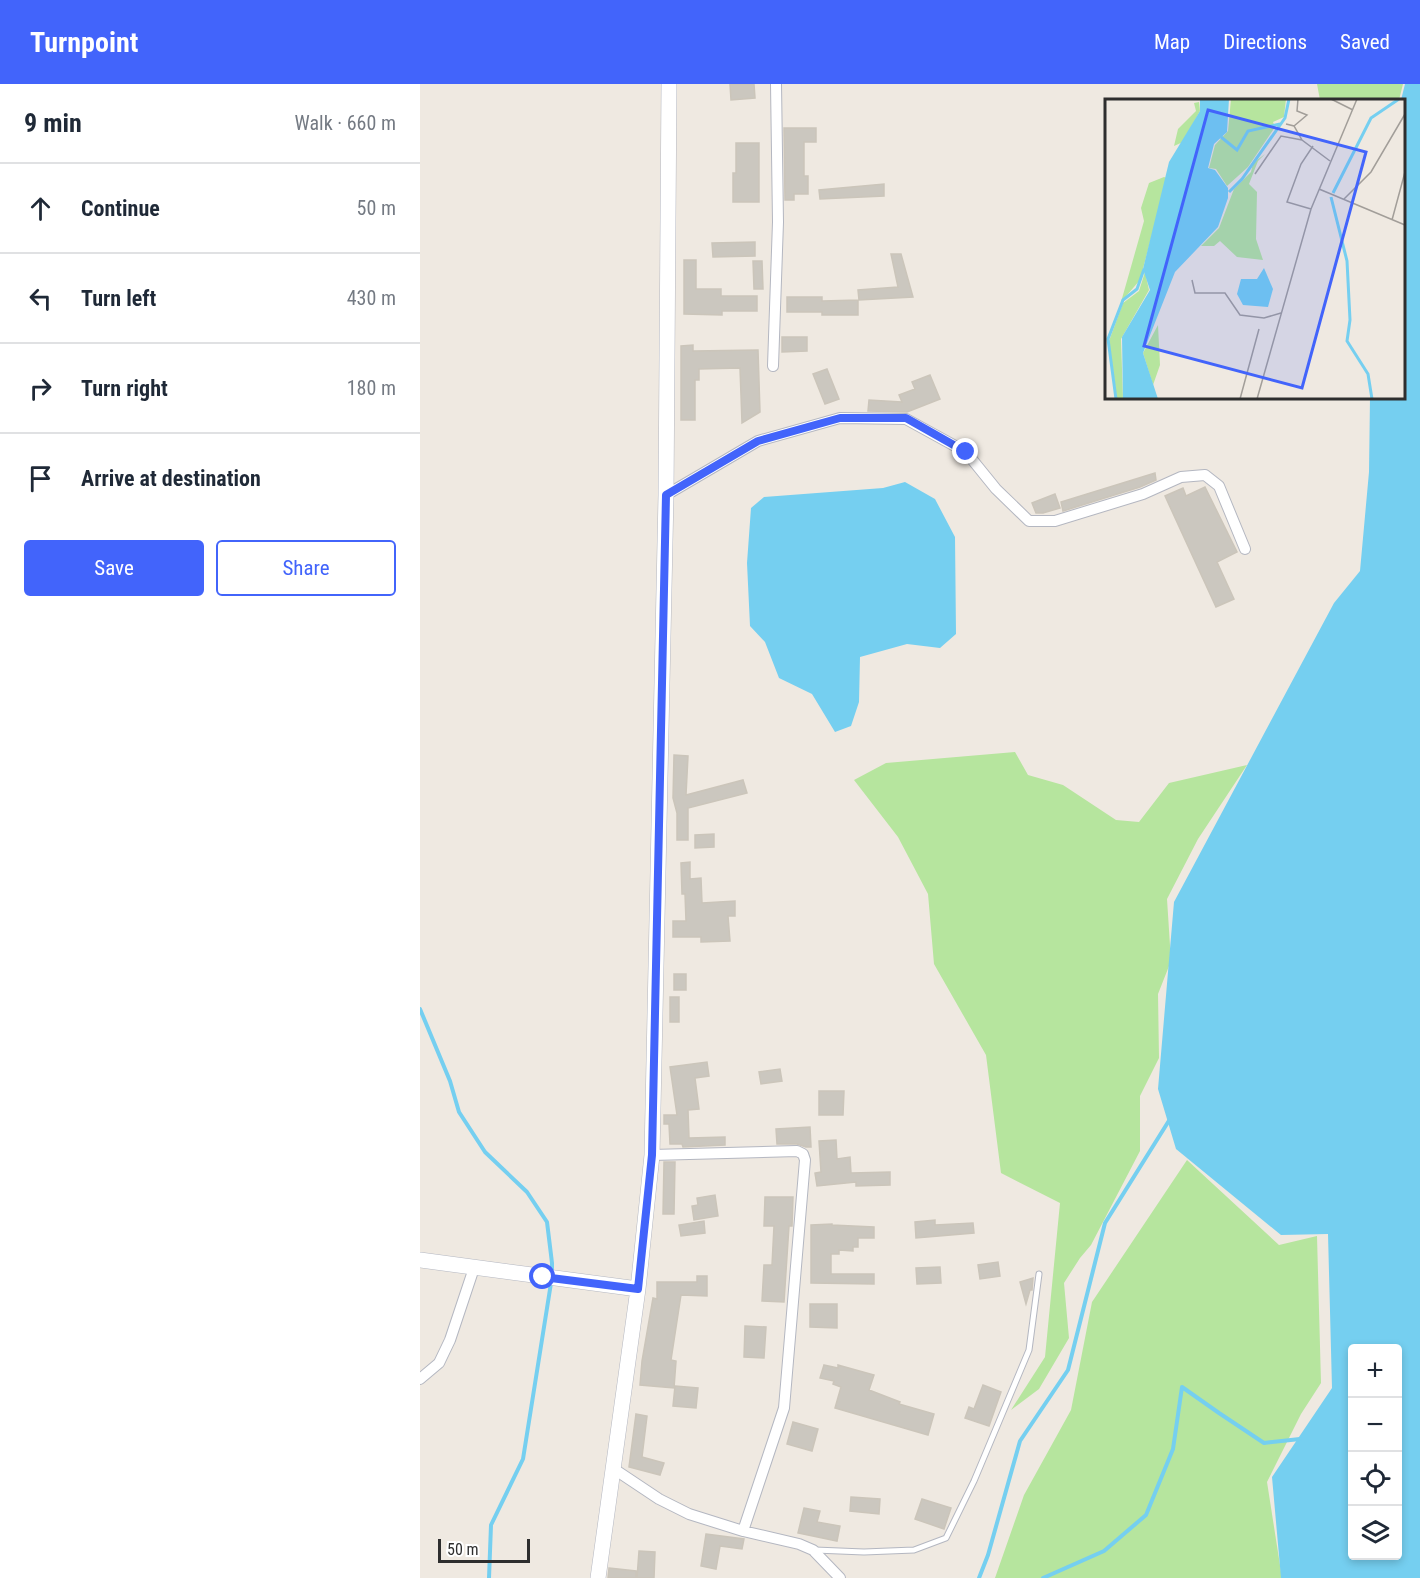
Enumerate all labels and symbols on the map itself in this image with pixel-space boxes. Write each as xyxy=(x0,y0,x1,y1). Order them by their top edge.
inset map xyxy=(1105,99,1405,399)
route end xyxy=(952,438,978,464)
route start xyxy=(529,1263,555,1289)
scale bar xyxy=(438,1536,530,1564)

